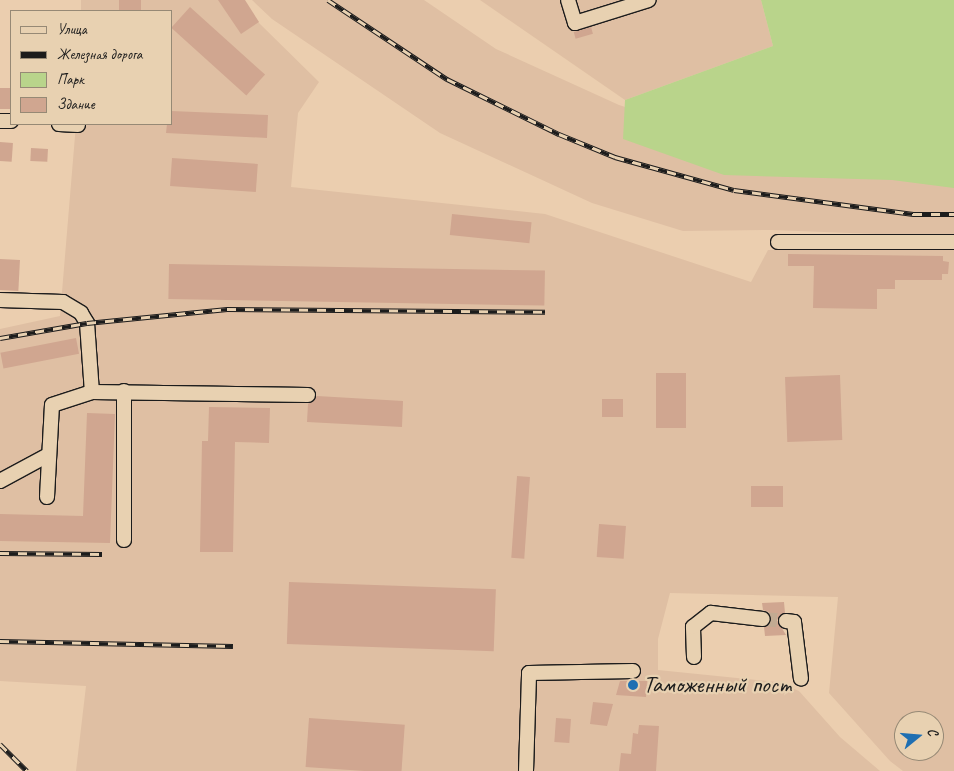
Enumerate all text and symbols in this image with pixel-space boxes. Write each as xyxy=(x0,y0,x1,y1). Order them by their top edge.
legend xyxy=(10,10,172,125)
text: Улица xyxy=(57,20,87,39)
text: Железная дорога xyxy=(57,45,142,64)
text: Парк xyxy=(57,70,84,89)
text: Здание xyxy=(57,95,95,114)
place label: Таможенный пост xyxy=(643,671,791,699)
marker: Таможенный пост xyxy=(627,679,639,691)
north arrow xyxy=(894,711,944,761)
text: С xyxy=(924,726,942,738)

